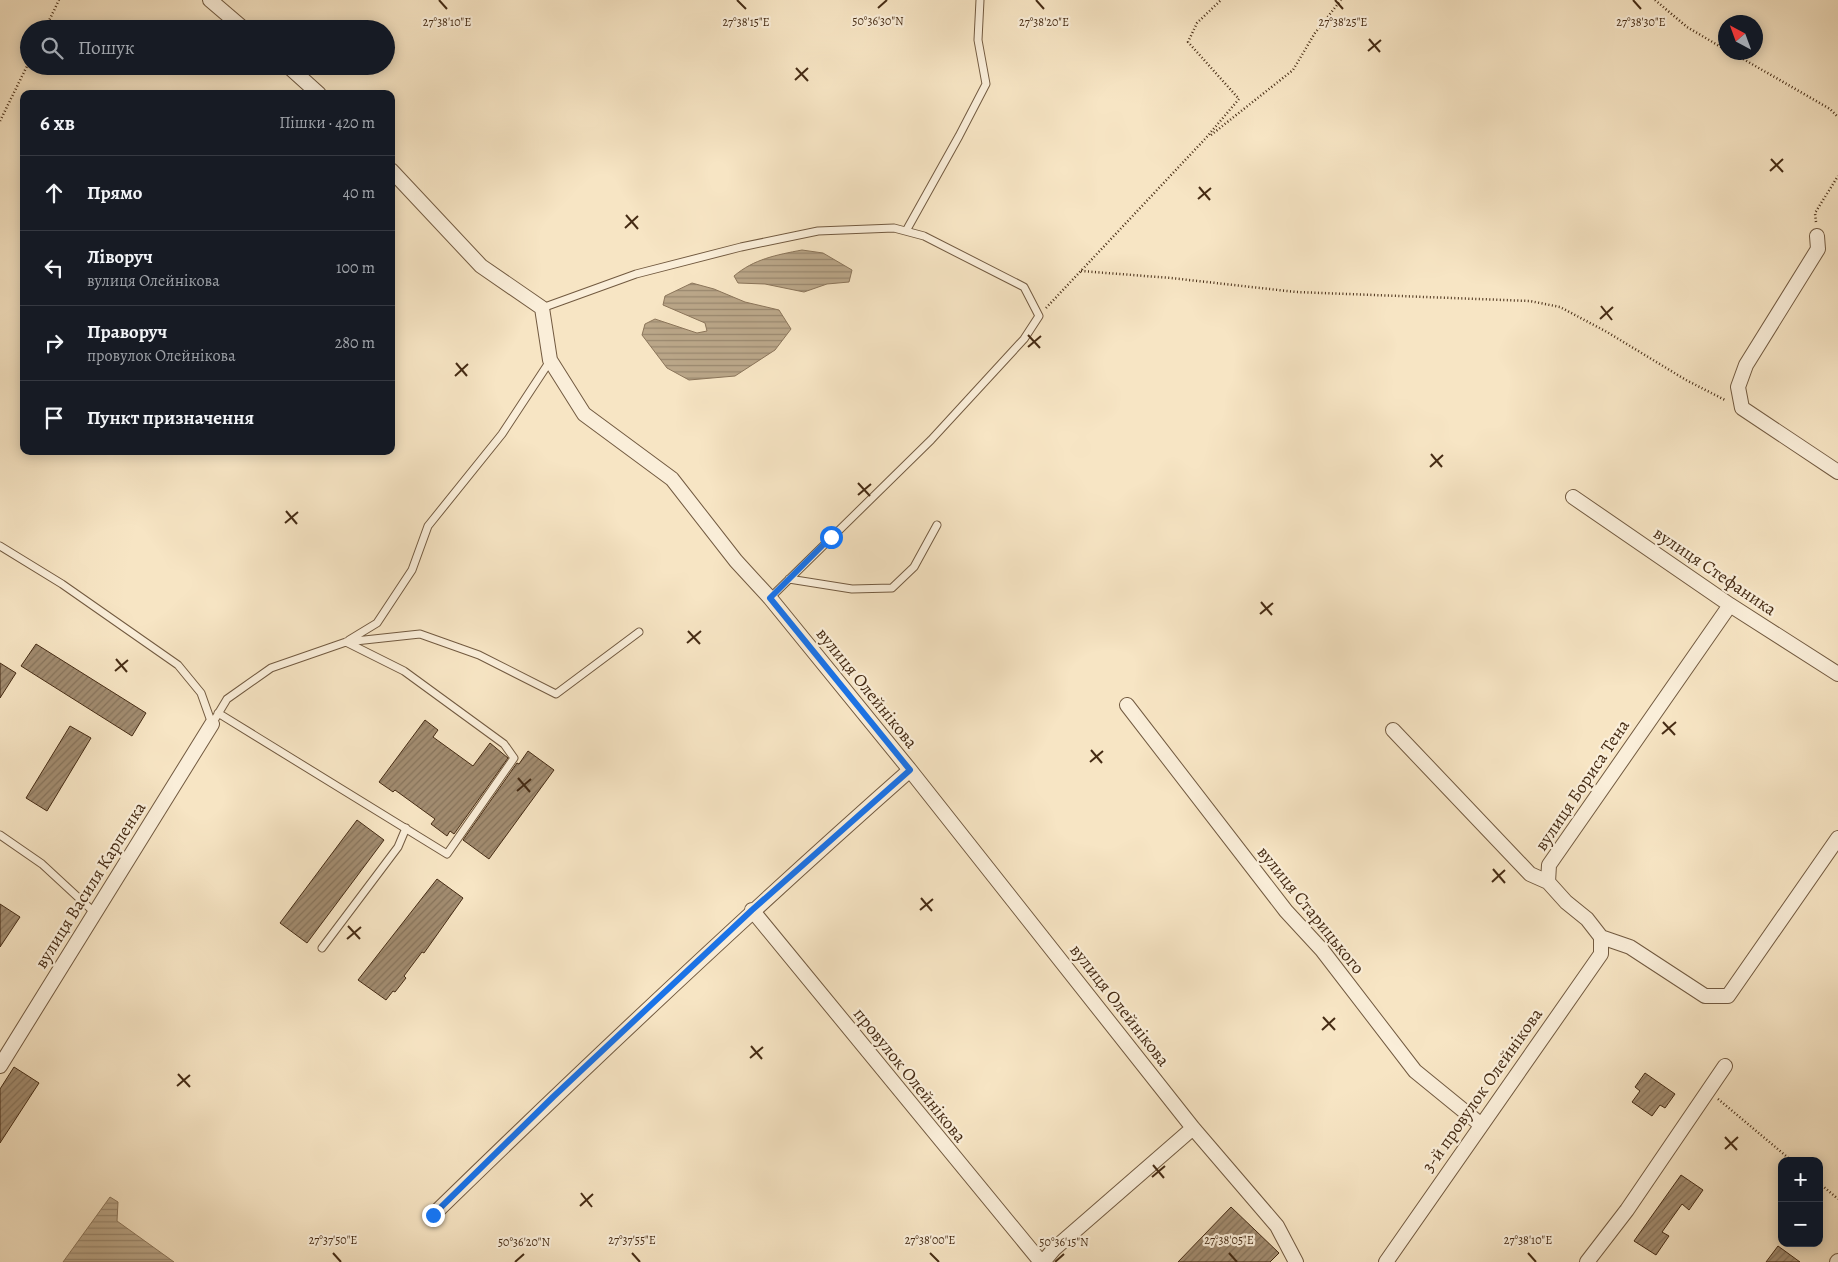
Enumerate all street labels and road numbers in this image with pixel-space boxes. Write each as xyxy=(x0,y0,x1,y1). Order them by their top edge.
street label: вулиця Стефаника xyxy=(1649,521,1782,621)
street label: вулиця Олейнікова xyxy=(811,623,924,754)
street label: вулиця Бориса Тена xyxy=(1529,714,1635,855)
street label: вулиця Василя Карпенка xyxy=(29,797,152,973)
street label: вулиця Старицького xyxy=(1252,841,1370,979)
street label: вулиця Олейнікова xyxy=(1065,939,1176,1072)
street label: 3-й провулок Олейнікова xyxy=(1416,1002,1548,1177)
street label: провулок Олейнікова xyxy=(848,1003,972,1148)

